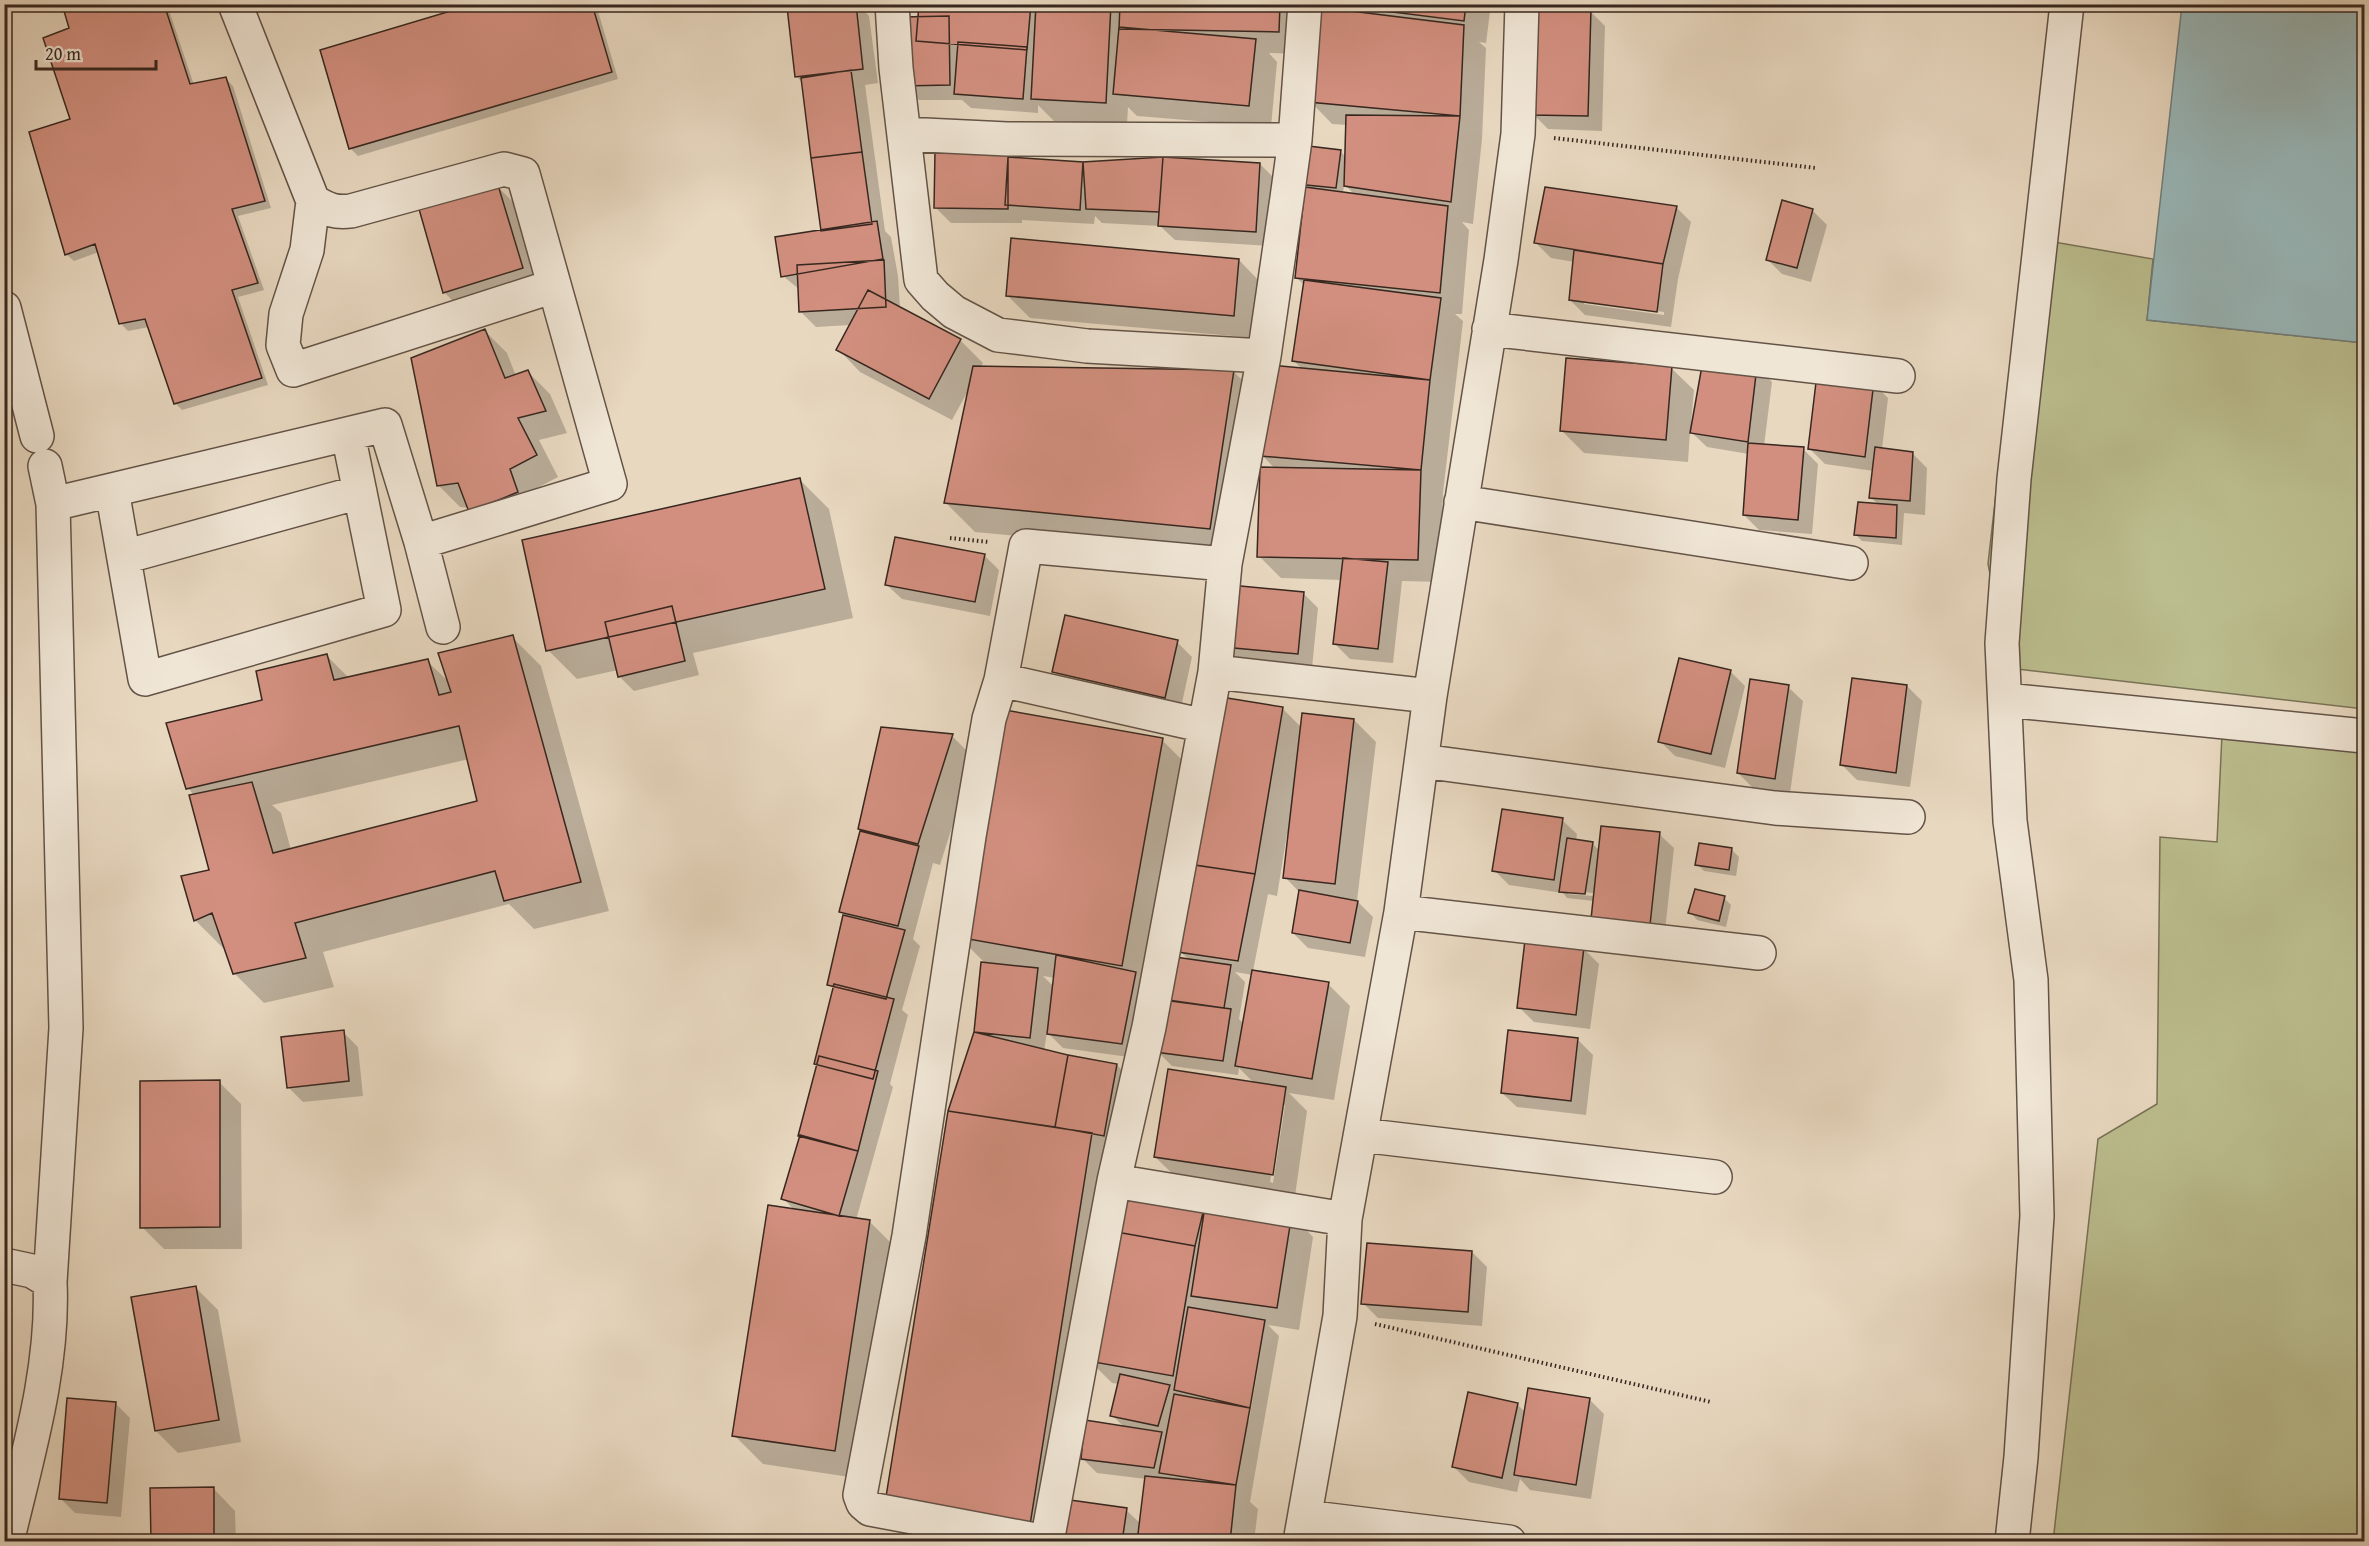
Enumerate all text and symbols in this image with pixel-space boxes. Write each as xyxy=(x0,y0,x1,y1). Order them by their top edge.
scale bar xyxy=(36,33,156,71)
text: 20 m xyxy=(45,40,81,67)

